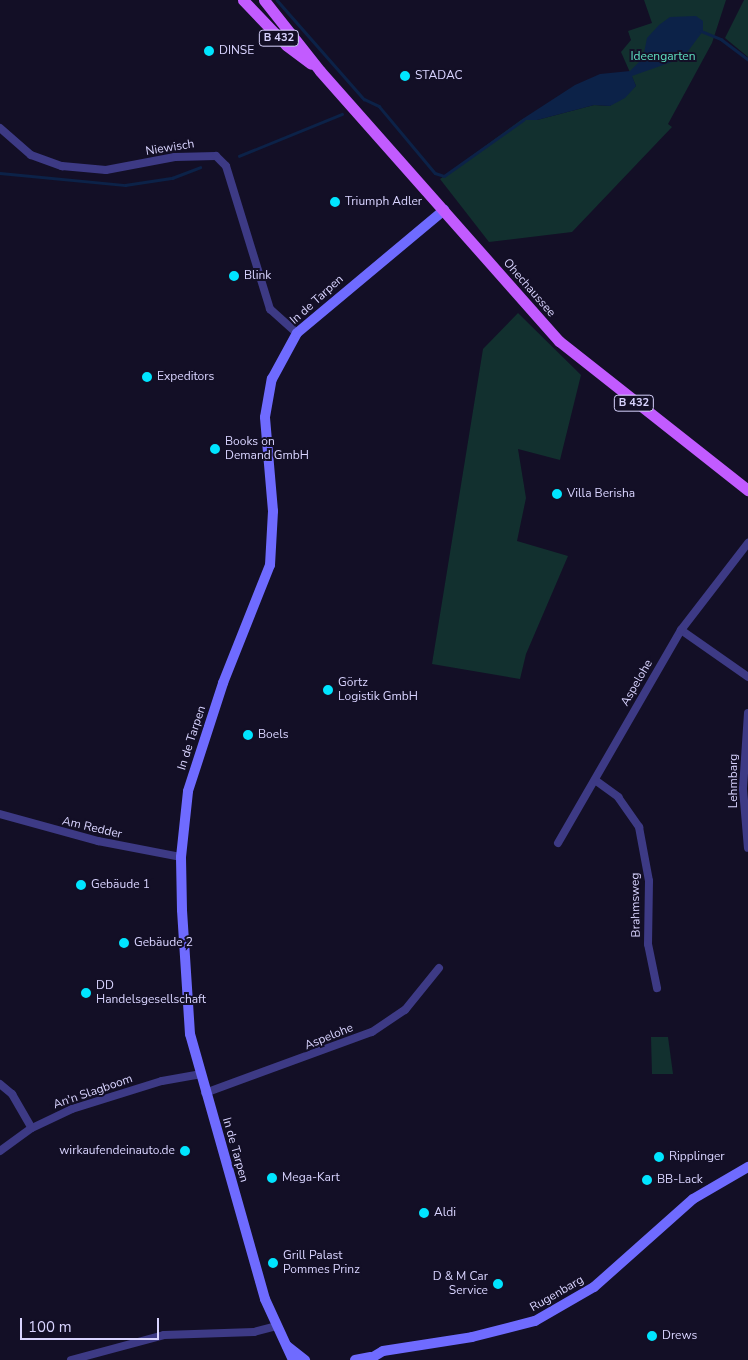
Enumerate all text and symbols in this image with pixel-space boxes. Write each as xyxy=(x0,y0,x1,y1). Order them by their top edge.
road number: B 432 xyxy=(258,29,300,46)
place label: DINSE xyxy=(219,44,254,58)
marker: DINSE xyxy=(203,45,215,57)
park label: Ideengarten xyxy=(631,50,695,64)
place label: STADAC xyxy=(415,69,463,83)
marker: STADAC xyxy=(399,70,411,82)
street label: Niewisch xyxy=(145,137,195,159)
place label: Triumph Adler xyxy=(345,195,422,209)
marker: Triumph Adler xyxy=(329,196,341,208)
street label: Ohechaussee xyxy=(500,256,558,320)
place label: Blink xyxy=(244,269,271,283)
marker: Blink xyxy=(228,270,240,282)
street label: In de Tarpen xyxy=(287,272,347,328)
place label: Expeditors xyxy=(157,370,214,384)
marker: Expeditors xyxy=(141,371,153,383)
road number: B 432 xyxy=(613,394,655,412)
place label: Books on Demand GmbH xyxy=(225,435,309,463)
marker: Books on Demand GmbH xyxy=(209,443,221,455)
place label: Villa Berisha xyxy=(567,487,635,501)
marker: Villa Berisha xyxy=(551,488,563,500)
street label: Aspelohe xyxy=(618,657,656,709)
place label: Görtz Logistik GmbH xyxy=(338,676,418,704)
marker: Görtz Logistik GmbH xyxy=(322,684,334,696)
street label: In de Tarpen xyxy=(175,704,209,772)
place label: Boels xyxy=(258,728,288,742)
marker: Boels xyxy=(242,729,254,741)
street label: Lehmbarg xyxy=(727,754,741,808)
street label: Am Redder xyxy=(61,814,123,842)
street label: Brahmsweg xyxy=(628,872,644,938)
place label: Gebäude 1 xyxy=(91,878,150,892)
marker: Gebäude 1 xyxy=(75,879,87,891)
place label: Gebäude 2 xyxy=(134,936,193,950)
marker: Gebäude 2 xyxy=(118,937,130,949)
place label: DD Handelsgesellschaft xyxy=(96,979,206,1007)
marker: DD Handelsgesellschaft xyxy=(80,987,92,999)
street label: Aspelohe xyxy=(303,1021,355,1053)
street label: An'n Slagboom xyxy=(51,1072,135,1112)
street label: In de Tarpen xyxy=(219,1116,251,1184)
place label: wirkaufendeinauto.de xyxy=(59,1144,175,1158)
marker: wirkaufendeinauto.de xyxy=(179,1145,191,1157)
place label: Ripplinger xyxy=(669,1150,725,1164)
marker: Ripplinger xyxy=(653,1151,665,1163)
place label: Mega-Kart xyxy=(282,1171,340,1185)
marker: Mega-Kart xyxy=(266,1172,278,1184)
place label: BB-Lack xyxy=(657,1173,703,1187)
marker: BB-Lack xyxy=(641,1174,653,1186)
place label: Aldi xyxy=(434,1206,456,1220)
marker: Aldi xyxy=(418,1207,430,1219)
place label: Grill Palast Pommes Prinz xyxy=(283,1249,360,1277)
marker: Grill Palast Pommes Prinz xyxy=(267,1257,279,1269)
place label: D & M Car Service xyxy=(433,1270,488,1298)
street label: Rugenbarg xyxy=(528,1273,586,1315)
marker: D & M Car Service xyxy=(492,1278,504,1290)
scale bar xyxy=(22,1308,161,1340)
text: 100 m xyxy=(28,1317,72,1337)
place label: Drews xyxy=(662,1329,697,1343)
marker: Drews xyxy=(646,1330,658,1342)

